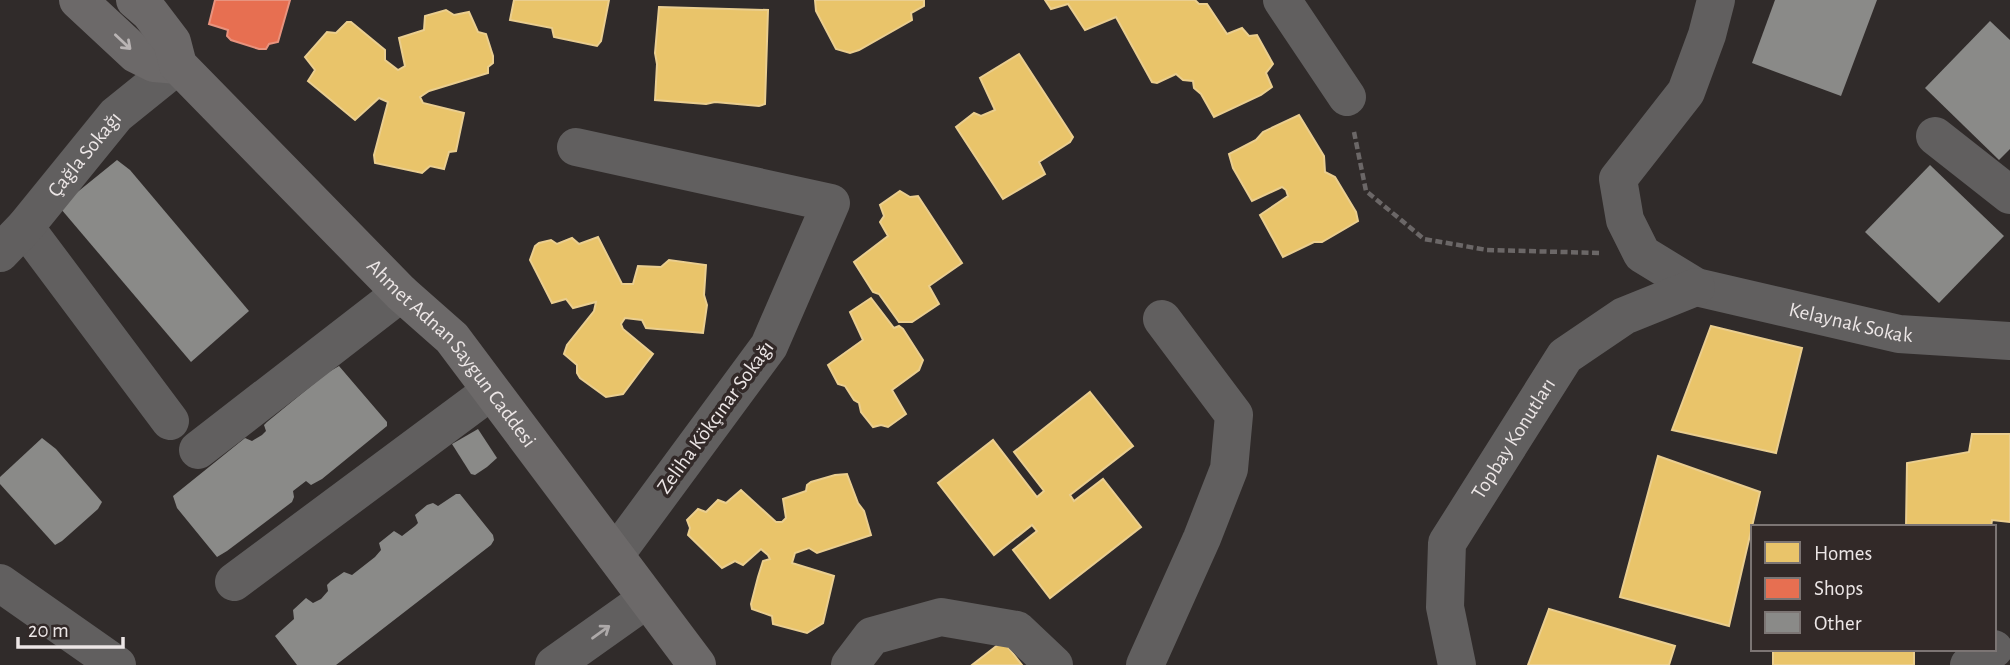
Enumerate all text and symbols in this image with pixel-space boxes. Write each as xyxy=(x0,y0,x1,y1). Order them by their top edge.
one-way arrow xyxy=(114,34,132,50)
street label: Çağla Sokağı xyxy=(44,108,125,201)
street label: Ahmet Adnan Saygun Caddesi xyxy=(363,255,540,451)
street label: Kelaynak Sokak xyxy=(1787,299,1914,346)
street label: Zeliha Kökçınar Sokağı xyxy=(653,337,778,497)
street label: Topbay Konutları xyxy=(1468,374,1559,503)
legend xyxy=(1751,525,1996,651)
text: Homes xyxy=(1814,543,1872,564)
text: Shops xyxy=(1814,578,1863,599)
scale bar xyxy=(18,606,122,650)
text: Other xyxy=(1814,613,1862,634)
text: 20 m xyxy=(28,620,69,641)
one-way arrow xyxy=(591,625,610,639)

